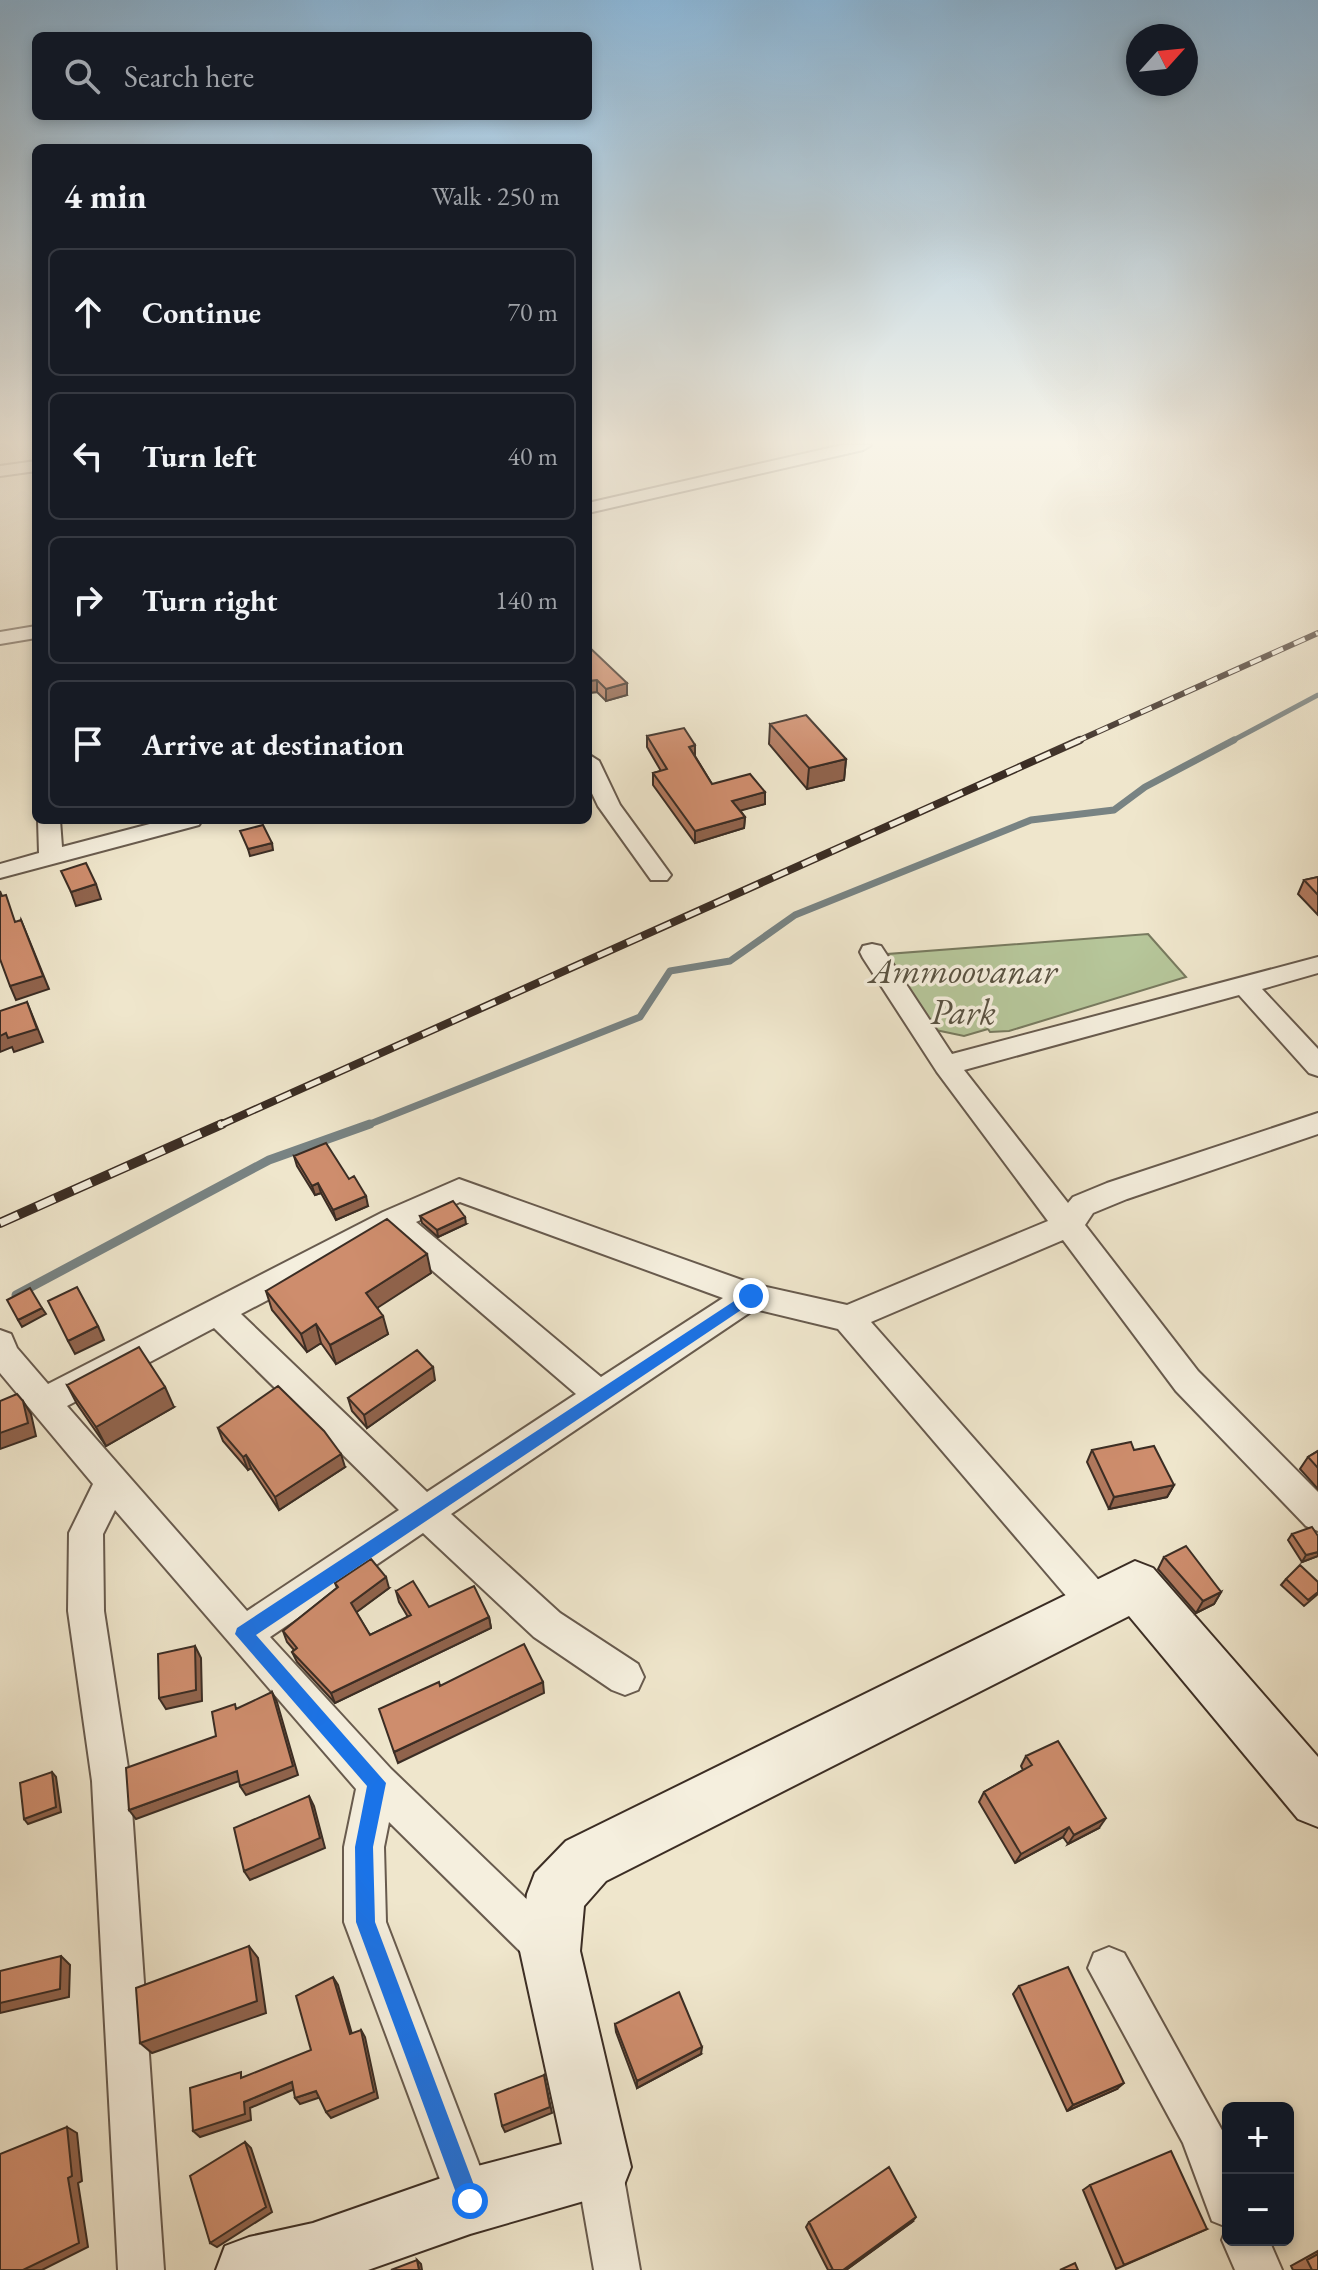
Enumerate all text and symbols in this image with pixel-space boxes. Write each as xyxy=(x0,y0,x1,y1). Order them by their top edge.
north arrow xyxy=(1126,24,1198,96)
search box xyxy=(32,32,592,120)
icon: search xyxy=(60,54,104,98)
text: Search here xyxy=(124,57,254,96)
text: 4 min xyxy=(64,174,147,218)
text: Walk · 250 m xyxy=(432,179,560,213)
icon: ahead xyxy=(66,290,110,334)
text: Continue xyxy=(142,293,261,332)
text: 70 m xyxy=(508,295,558,329)
icon: left xyxy=(66,434,110,478)
text: Turn left xyxy=(142,437,256,476)
text: 40 m xyxy=(508,439,558,473)
icon: right xyxy=(66,578,110,622)
text: Turn right xyxy=(142,581,278,620)
text: 140 m xyxy=(495,583,558,617)
icon: arrive xyxy=(66,722,110,766)
text: Arrive at destination xyxy=(142,725,404,764)
park label: Ammoovanar Park xyxy=(866,947,1059,1035)
route end xyxy=(733,1278,769,1314)
map controls xyxy=(1222,2102,1294,2246)
button: + xyxy=(1222,2102,1294,2174)
button: − xyxy=(1222,2174,1294,2246)
route start xyxy=(452,2183,488,2219)

